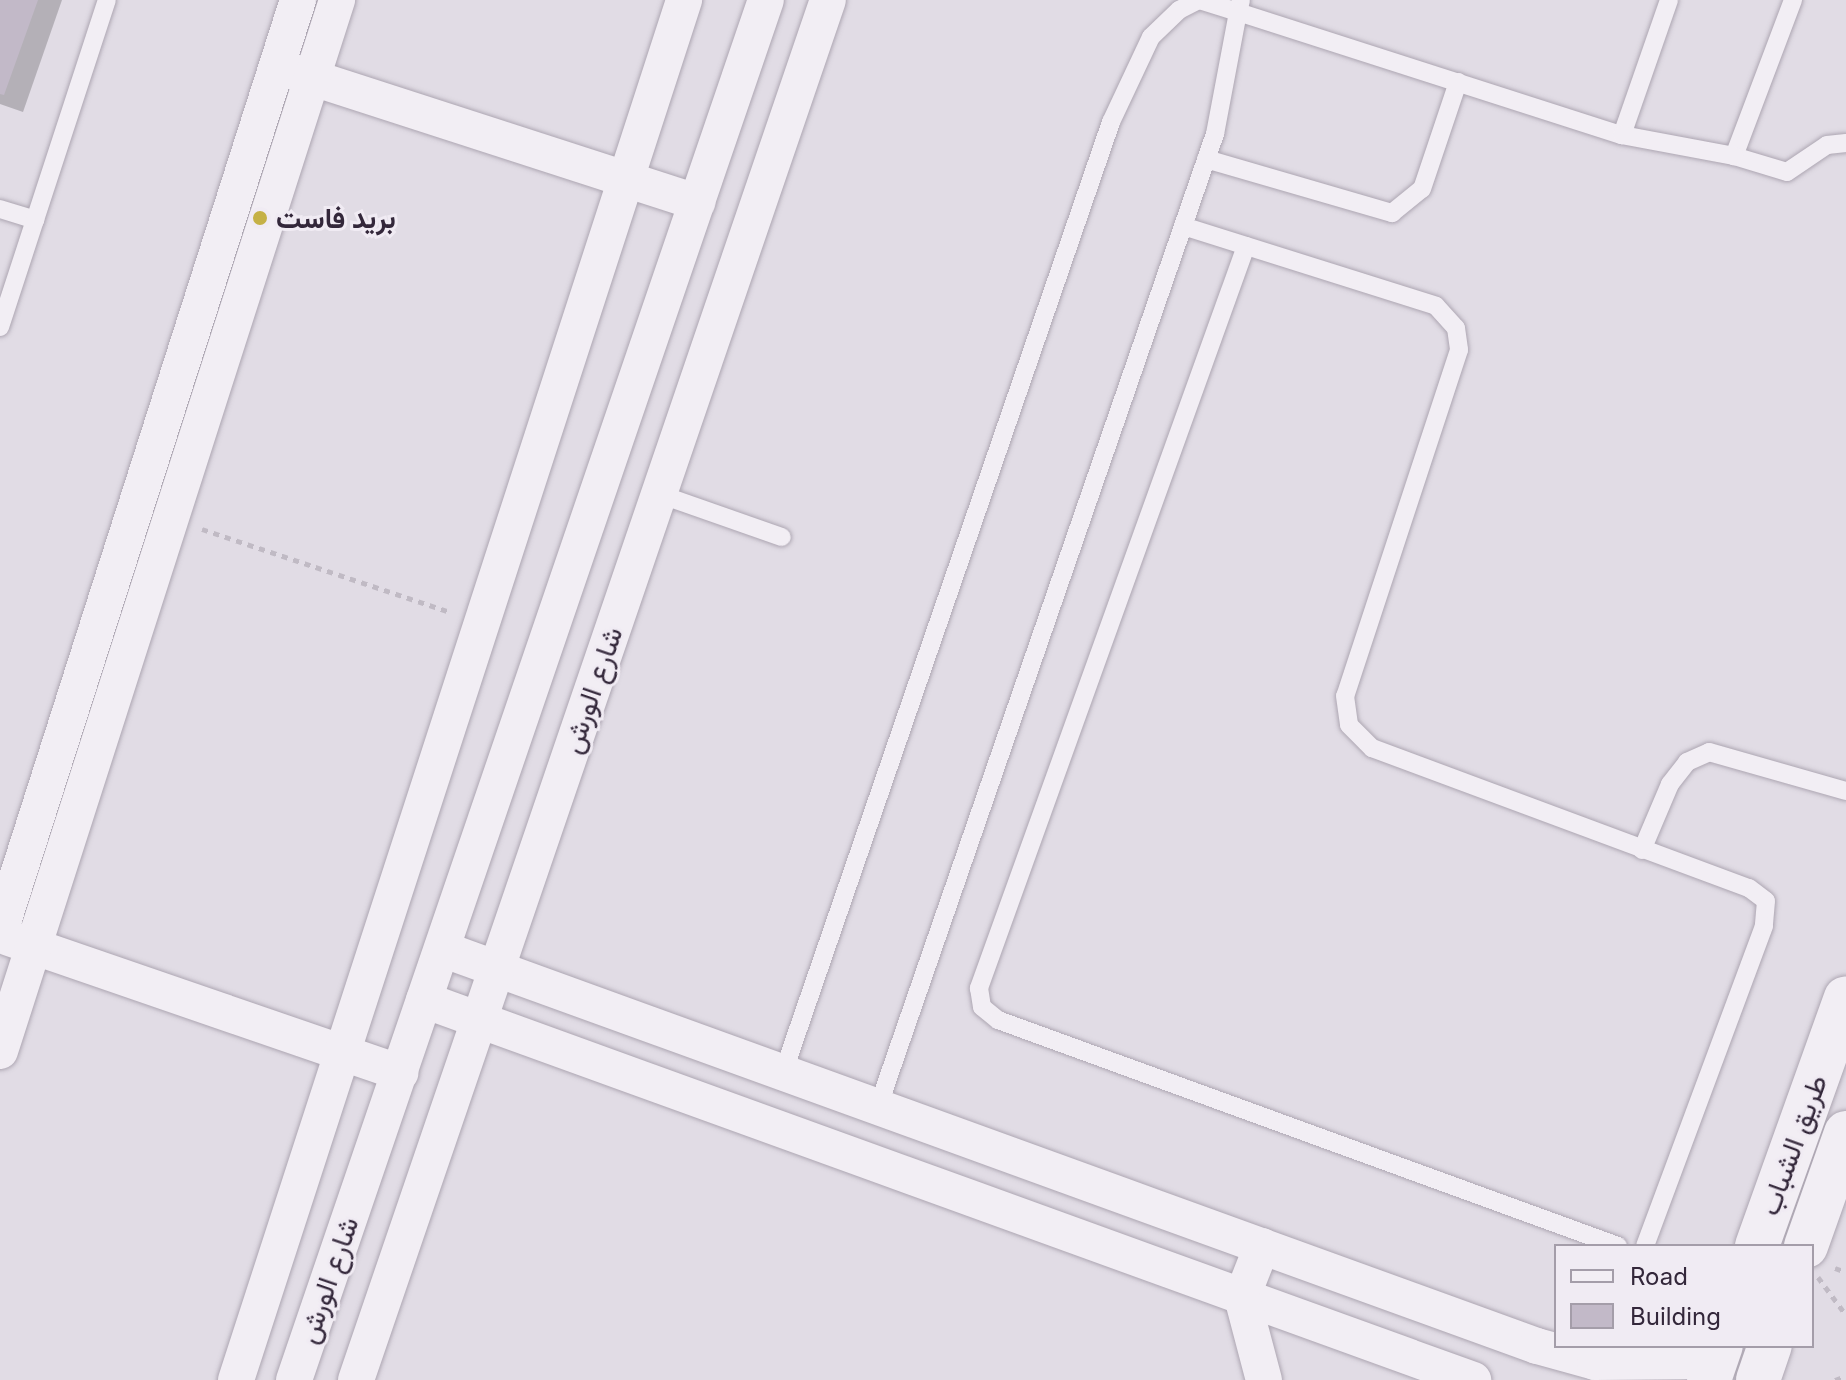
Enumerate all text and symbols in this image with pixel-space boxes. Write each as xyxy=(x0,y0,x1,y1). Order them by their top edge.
place label: بريد فاست xyxy=(276,201,396,235)
marker: بريد فاست xyxy=(251,209,269,227)
street label: شارع الورش xyxy=(555,622,629,758)
street label: طريق الشباب xyxy=(1752,1070,1834,1220)
street label: شارع الورش xyxy=(291,1212,365,1348)
legend xyxy=(1554,1244,1814,1348)
text: Road xyxy=(1630,1262,1688,1291)
text: Building xyxy=(1630,1302,1721,1331)

